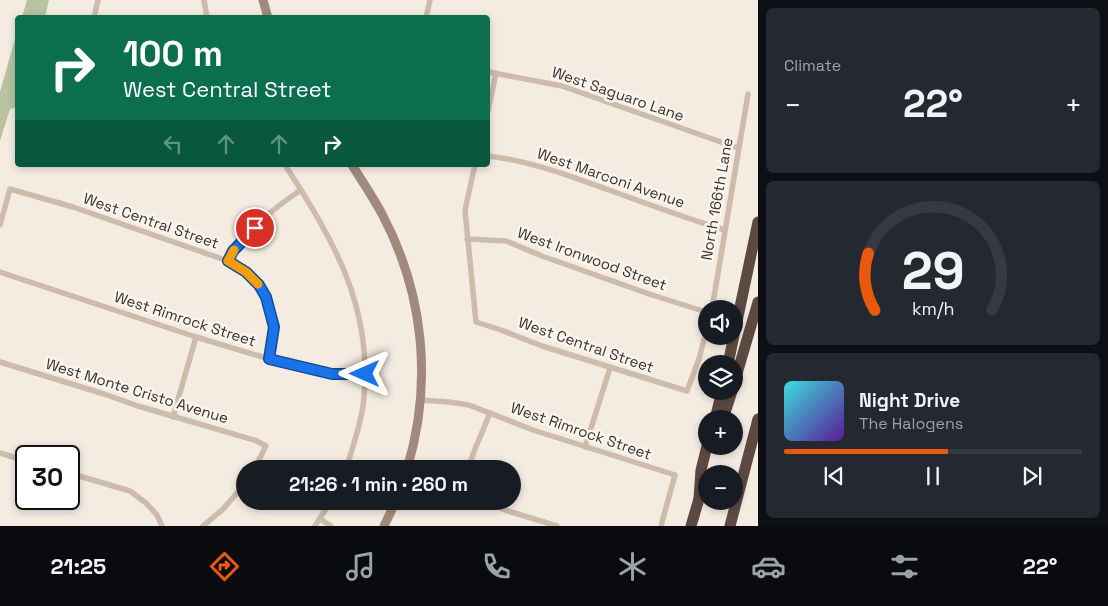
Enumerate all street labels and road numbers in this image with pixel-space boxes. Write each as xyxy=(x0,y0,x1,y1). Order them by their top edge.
street label: West Saguaro Lane xyxy=(549,62,687,125)
street label: North 166th Lane xyxy=(696,136,737,262)
street label: West Marconi Avenue xyxy=(535,143,688,212)
street label: West Central Street xyxy=(81,188,222,253)
street label: West Ironwood Street xyxy=(515,223,670,294)
street label: West Rimrock Street xyxy=(112,287,258,350)
street label: West Central Street xyxy=(516,312,657,377)
street label: West Monte Cristo Avenue xyxy=(43,354,231,427)
street label: West Rimrock Street xyxy=(508,397,654,464)

